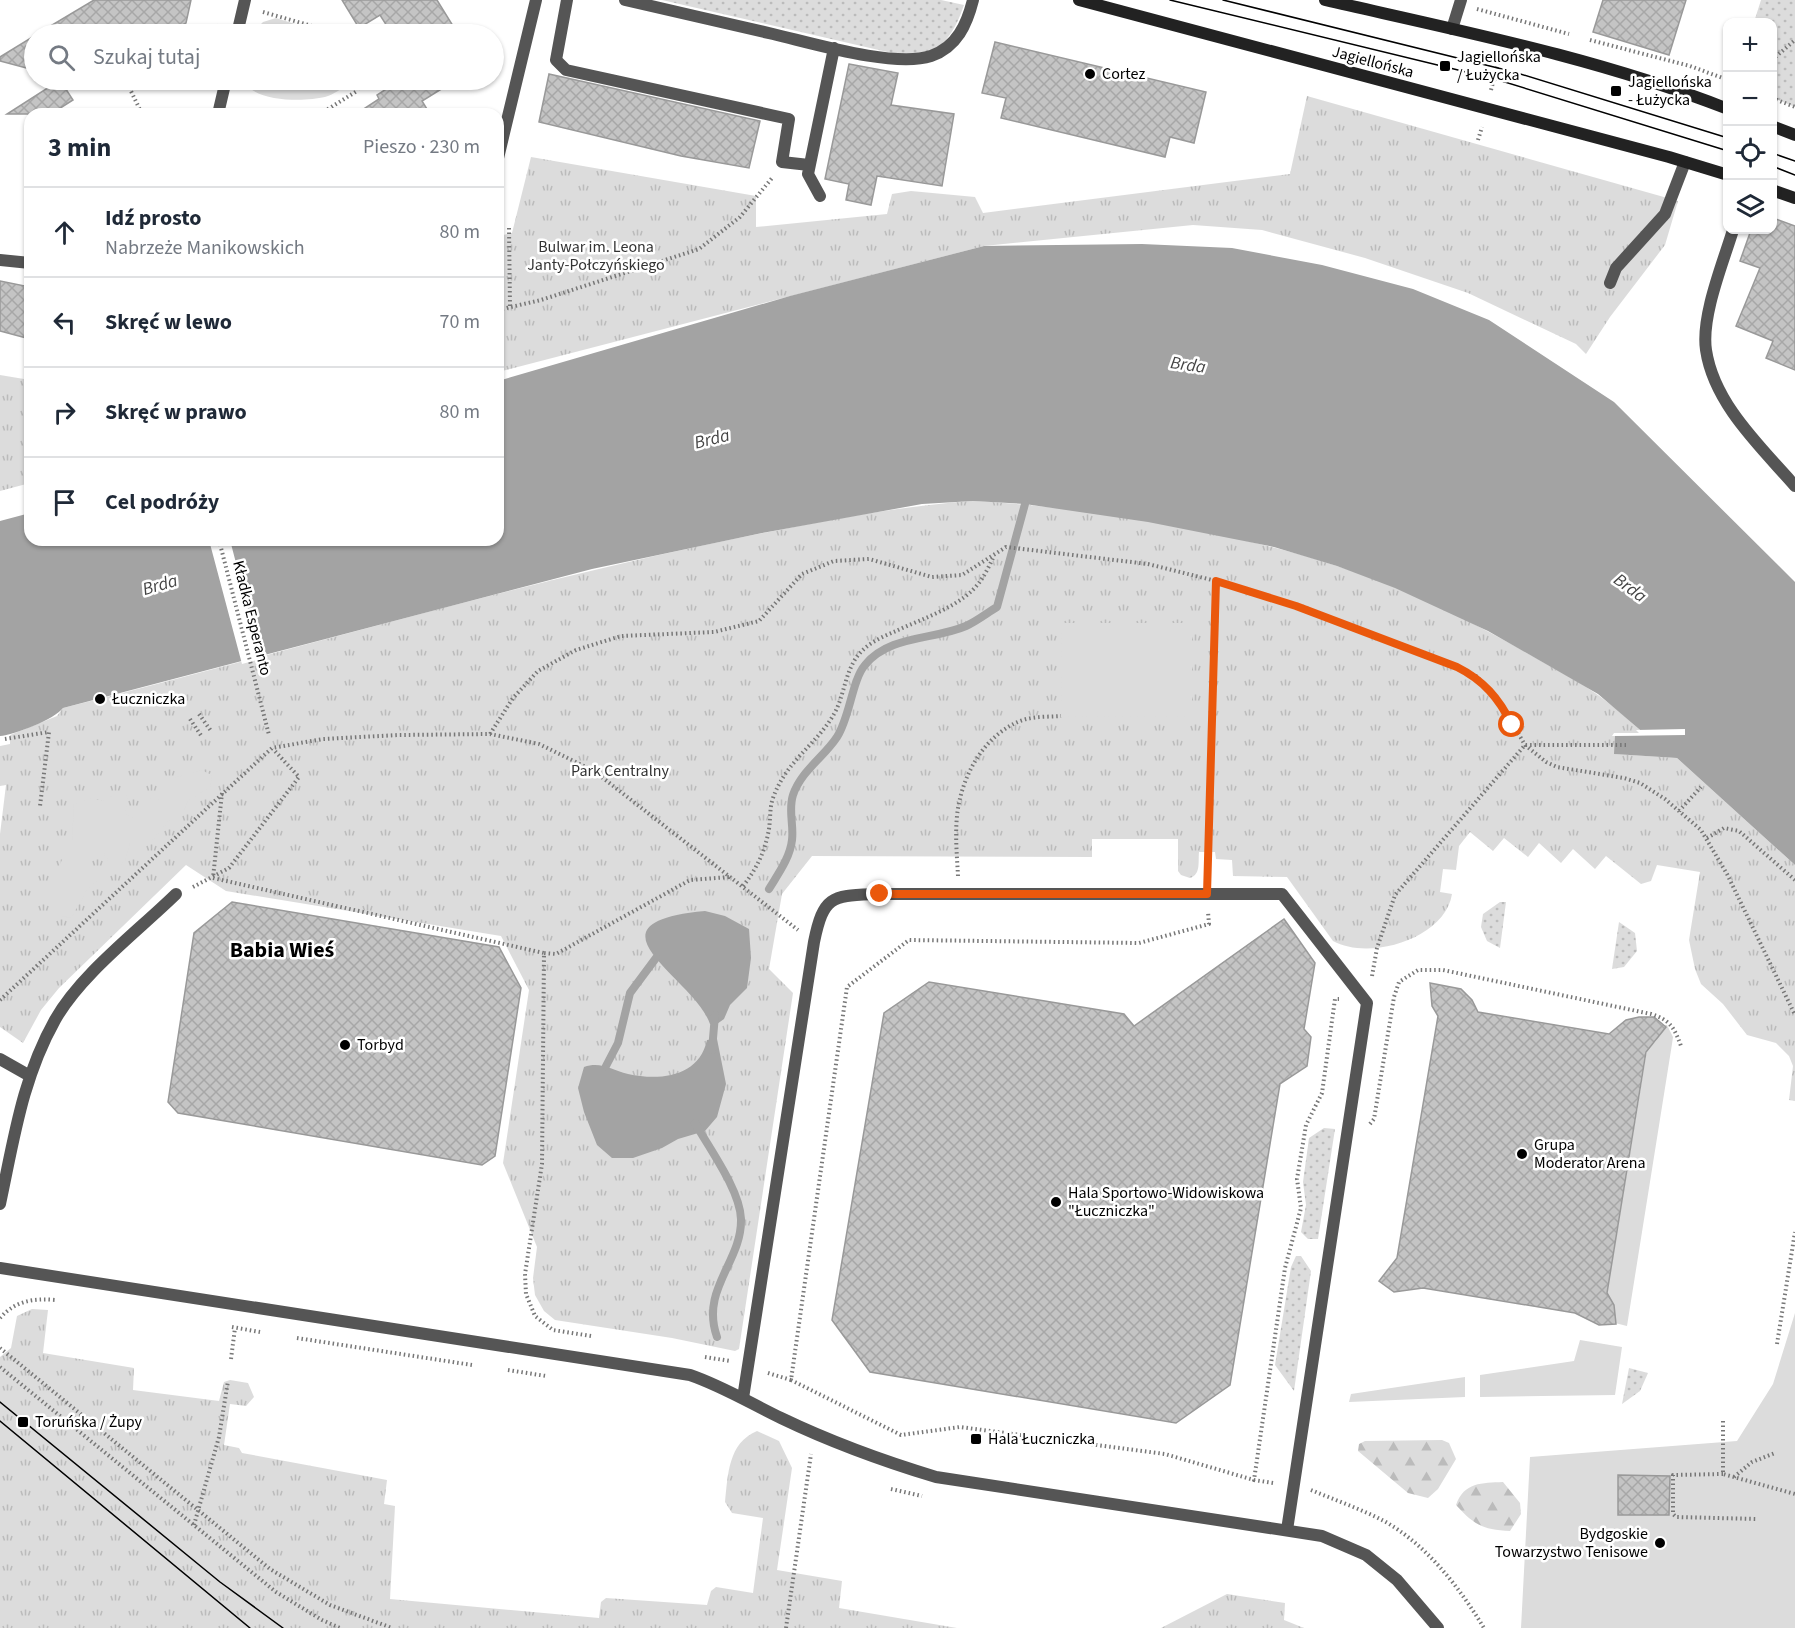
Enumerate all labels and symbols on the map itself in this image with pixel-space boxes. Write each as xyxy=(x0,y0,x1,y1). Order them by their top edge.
street label: Jagiellońska xyxy=(1330,41,1416,83)
place label: Jagiellońska / Łużycka xyxy=(1457,46,1541,86)
marker: Jagiellońska / Łużycka xyxy=(1438,59,1452,73)
place label: Cortez xyxy=(1102,63,1145,85)
marker: Cortez xyxy=(1083,67,1097,81)
place label: Jagiellońska - Łużycka xyxy=(1628,71,1712,111)
marker: Jagiellońska - Łużycka xyxy=(1609,84,1623,98)
park label: Bulwar im. Leona Janty-Połczyńskiego xyxy=(527,236,665,276)
water label: Brda xyxy=(1169,350,1208,380)
water label: Brda xyxy=(692,422,733,455)
street label: Kładka Esperanto xyxy=(227,558,277,678)
water label: Brda xyxy=(1608,567,1652,609)
water label: Brda xyxy=(139,568,181,602)
place label: Łuczniczka xyxy=(111,688,185,710)
marker: Łuczniczka xyxy=(93,692,107,706)
route start xyxy=(1498,711,1524,737)
park label: Park Centralny xyxy=(571,760,669,782)
route end xyxy=(866,880,892,906)
district label: Babia Wieś xyxy=(230,934,335,966)
place label: Torbyd xyxy=(357,1034,404,1056)
marker: Torbyd xyxy=(338,1038,352,1052)
place label: Grupa Moderator Arena xyxy=(1534,1134,1646,1174)
marker: Grupa Moderator Arena xyxy=(1515,1147,1529,1161)
place label: Hala Sportowo-Widowiskowa "Łuczniczka" xyxy=(1068,1182,1264,1222)
marker: Hala Sportowo-Widowiskowa "Łuczniczka" xyxy=(1049,1195,1063,1209)
place label: Toruńska / Żupy xyxy=(35,1411,143,1433)
marker: Toruńska / Żupy xyxy=(16,1415,30,1429)
place label: Hala Łuczniczka xyxy=(988,1428,1095,1450)
marker: Hala Łuczniczka xyxy=(969,1432,983,1446)
place label: Bydgoskie Towarzystwo Tenisowe xyxy=(1495,1523,1648,1563)
marker: Bydgoskie Towarzystwo Tenisowe xyxy=(1653,1536,1667,1550)

